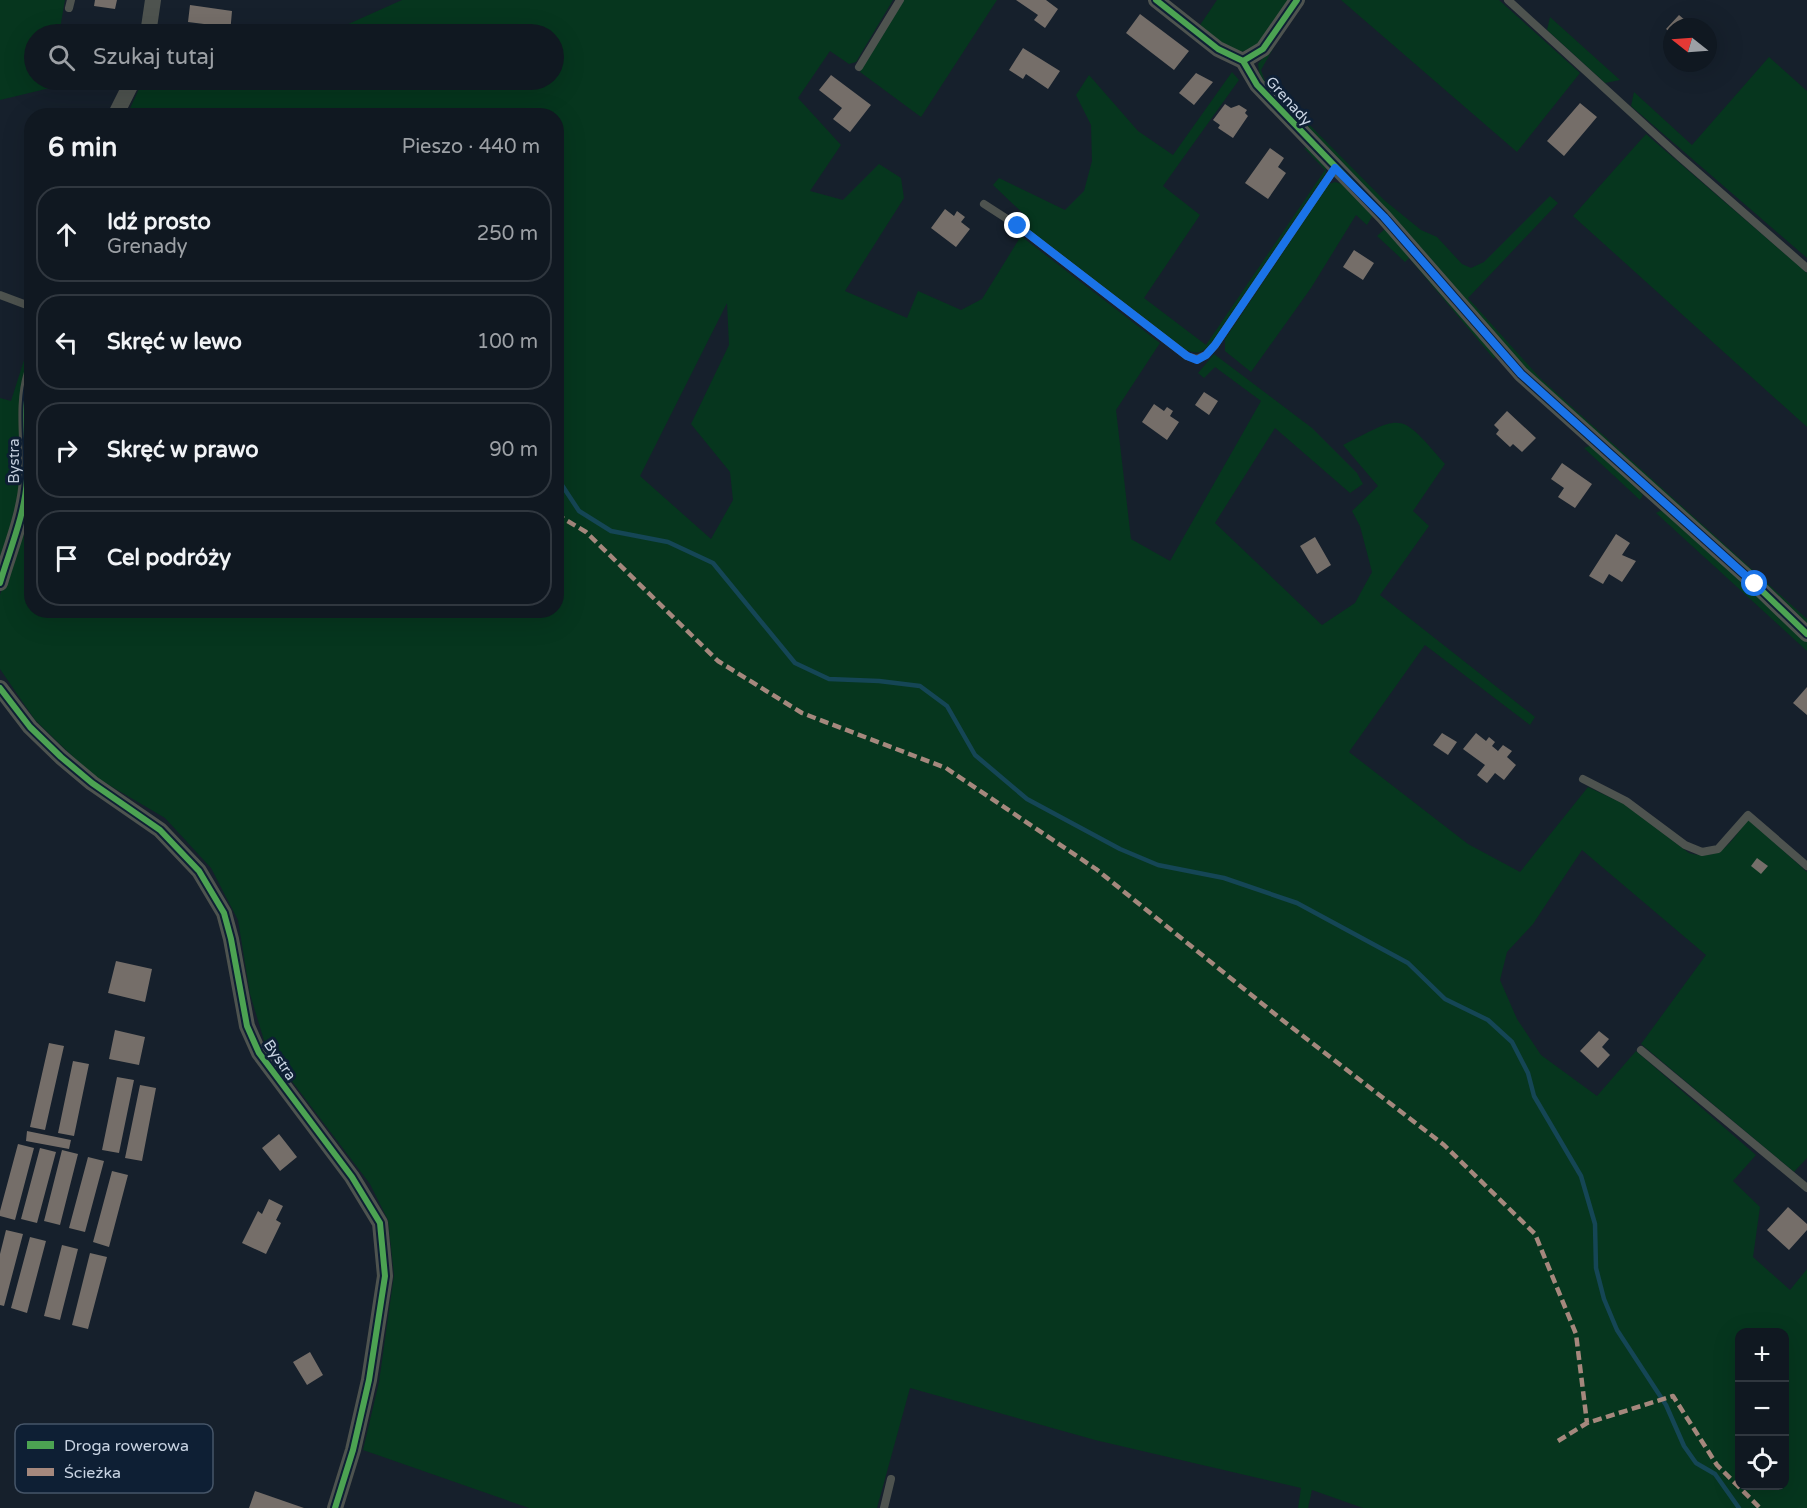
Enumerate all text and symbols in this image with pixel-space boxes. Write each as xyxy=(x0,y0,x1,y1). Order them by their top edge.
north arrow xyxy=(1663,18,1717,72)
search box xyxy=(24,24,564,90)
icon: search xyxy=(45,41,78,74)
text: Szukaj tutaj xyxy=(93,44,215,70)
street label: Grenady xyxy=(1262,73,1316,129)
text: 6 min xyxy=(48,132,117,163)
text: Pieszo · 440 m xyxy=(402,135,540,159)
text: Idź prosto xyxy=(107,209,211,235)
route end xyxy=(1004,212,1030,238)
icon: ahead xyxy=(50,218,83,251)
text: 250 m xyxy=(477,222,538,246)
text: Grenady xyxy=(107,235,188,259)
icon: left xyxy=(50,326,83,359)
text: Skręć w lewo xyxy=(107,329,242,355)
text: 100 m xyxy=(477,330,538,354)
icon: right xyxy=(50,434,83,467)
text: Skręć w prawo xyxy=(107,437,259,463)
street label: Bystra xyxy=(5,438,23,484)
text: 90 m xyxy=(489,438,538,462)
icon: arrive xyxy=(50,542,83,575)
text: Cel podróży xyxy=(107,545,231,571)
route start xyxy=(1741,570,1767,596)
street label: Bystra xyxy=(260,1036,300,1084)
map controls xyxy=(1735,1328,1789,1490)
button: + xyxy=(1735,1328,1789,1382)
button: − xyxy=(1735,1382,1789,1436)
legend xyxy=(15,1424,213,1493)
text: Droga rowerowa xyxy=(64,1436,189,1456)
button: locate xyxy=(1735,1436,1789,1490)
text: Ścieżka xyxy=(64,1463,121,1483)

